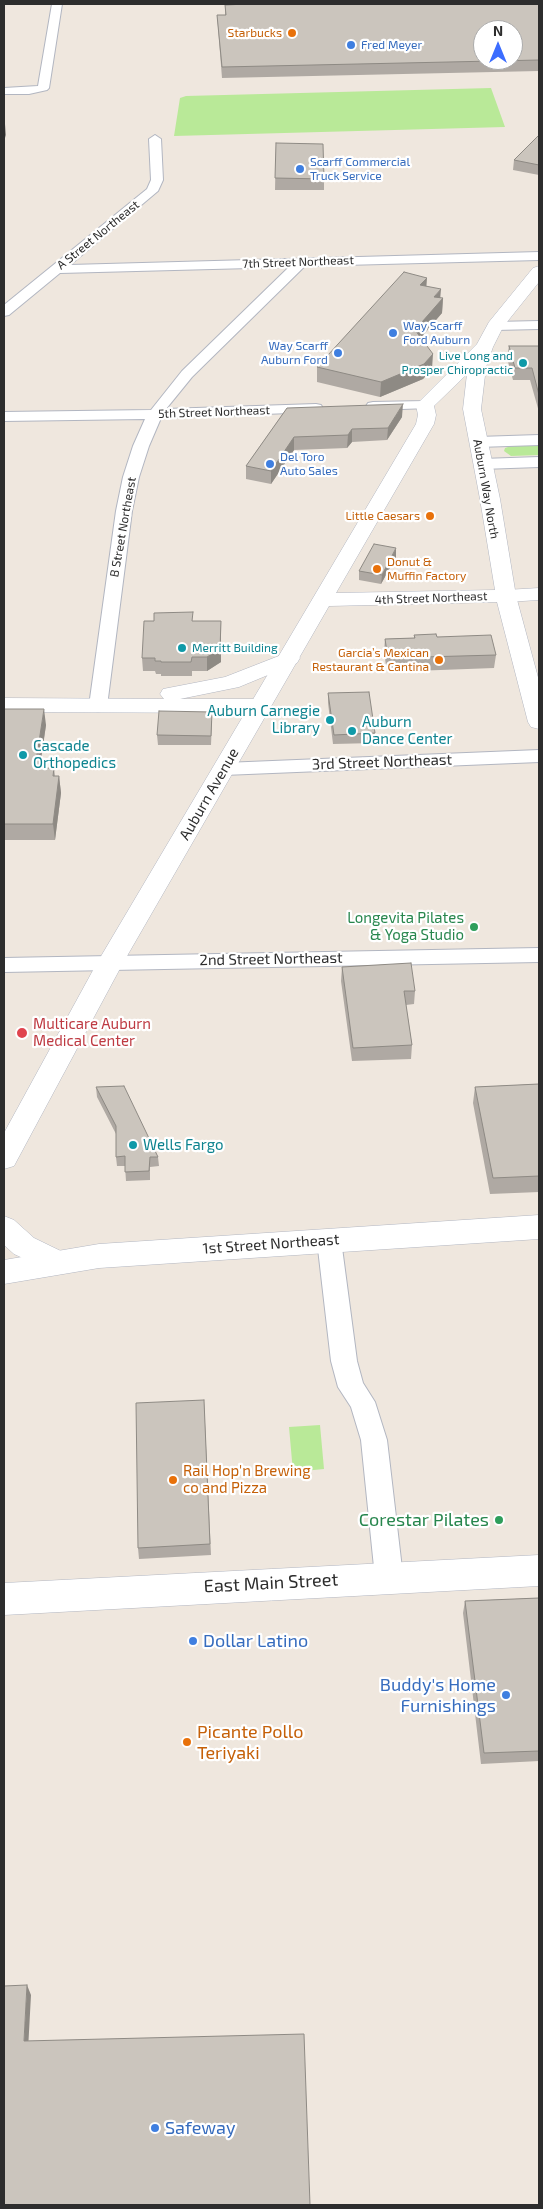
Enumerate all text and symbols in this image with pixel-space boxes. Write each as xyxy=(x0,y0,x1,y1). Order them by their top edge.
north arrow xyxy=(473,20,523,70)
text: N xyxy=(493,22,503,39)
place label: Starbucks xyxy=(228,26,282,40)
marker: Starbucks xyxy=(286,27,298,39)
place label: Fred Meyer xyxy=(361,38,422,52)
marker: Fred Meyer xyxy=(345,39,357,51)
place label: Scarff Commercial Truck Service xyxy=(310,155,410,183)
marker: Scarff Commercial Truck Service xyxy=(294,163,306,175)
street label: A Street Northeast xyxy=(54,197,142,273)
street label: 7th Street Northeast xyxy=(242,253,354,271)
place label: Way Scarff Ford Auburn xyxy=(403,319,470,347)
marker: Way Scarff Ford Auburn xyxy=(387,327,399,339)
place label: Way Scarff Auburn Ford xyxy=(261,339,328,367)
marker: Way Scarff Auburn Ford xyxy=(332,347,344,359)
place label: Live Long and Prosper Chiropractic xyxy=(402,349,513,377)
marker: Live Long and Prosper Chiropractic xyxy=(517,357,529,369)
street label: 5th Street Northeast xyxy=(158,403,270,421)
street label: Auburn Way North xyxy=(470,438,502,540)
place label: Del Toro Auto Sales xyxy=(280,450,338,478)
marker: Del Toro Auto Sales xyxy=(264,458,276,470)
street label: B Street Northeast xyxy=(107,476,139,578)
place label: Little Caesars xyxy=(346,509,420,523)
marker: Little Caesars xyxy=(424,510,436,522)
place label: Donut & Muffin Factory xyxy=(387,555,466,583)
marker: Donut & Muffin Factory xyxy=(371,563,383,575)
street label: 4th Street Northeast xyxy=(374,589,488,607)
place label: Merritt Building xyxy=(192,641,278,655)
marker: Merritt Building xyxy=(176,642,188,654)
place label: Garcia’s Mexican Restaurant & Cantina xyxy=(312,646,429,674)
marker: Garcia’s Mexican Restaurant & Cantina xyxy=(433,654,445,666)
place label: Auburn Carnegie Library xyxy=(207,702,320,737)
place label: Auburn Dance Center xyxy=(362,713,453,748)
marker: Auburn Carnegie Library xyxy=(324,714,336,726)
marker: Auburn Dance Center xyxy=(346,725,358,737)
place label: Cascade Orthopedics xyxy=(33,737,116,772)
street label: Auburn Avenue xyxy=(175,745,243,843)
marker: Cascade Orthopedics xyxy=(17,749,29,761)
street label: 3rd Street Northeast xyxy=(312,751,452,773)
place label: Longevita Pilates & Yoga Studio xyxy=(347,909,464,944)
marker: Longevita Pilates & Yoga Studio xyxy=(468,921,480,933)
street label: 2nd Street Northeast xyxy=(199,949,343,969)
place label: Multicare Auburn Medical Center xyxy=(33,1015,151,1050)
marker: Multicare Auburn Medical Center xyxy=(15,1026,29,1040)
place label: Wells Fargo xyxy=(143,1136,224,1154)
marker: Wells Fargo xyxy=(127,1139,139,1151)
street label: 1st Street Northeast xyxy=(202,1230,340,1258)
place label: Rail Hop'n Brewing co and Pizza xyxy=(183,1462,311,1497)
marker: Rail Hop'n Brewing co and Pizza xyxy=(167,1474,179,1486)
place label: Corestar Pilates xyxy=(359,1509,489,1531)
marker: Corestar Pilates xyxy=(493,1514,505,1526)
street label: East Main Street xyxy=(203,1569,339,1597)
place label: Dollar Latino xyxy=(203,1630,308,1652)
marker: Dollar Latino xyxy=(187,1635,199,1647)
place label: Buddy's Home Furnishings xyxy=(380,1674,496,1716)
marker: Buddy's Home Furnishings xyxy=(500,1689,512,1701)
place label: Picante Pollo Teriyaki xyxy=(197,1721,303,1764)
marker: Picante Pollo Teriyaki xyxy=(181,1736,193,1748)
place label: Safeway xyxy=(165,2117,236,2139)
marker: Safeway xyxy=(149,2122,161,2134)

